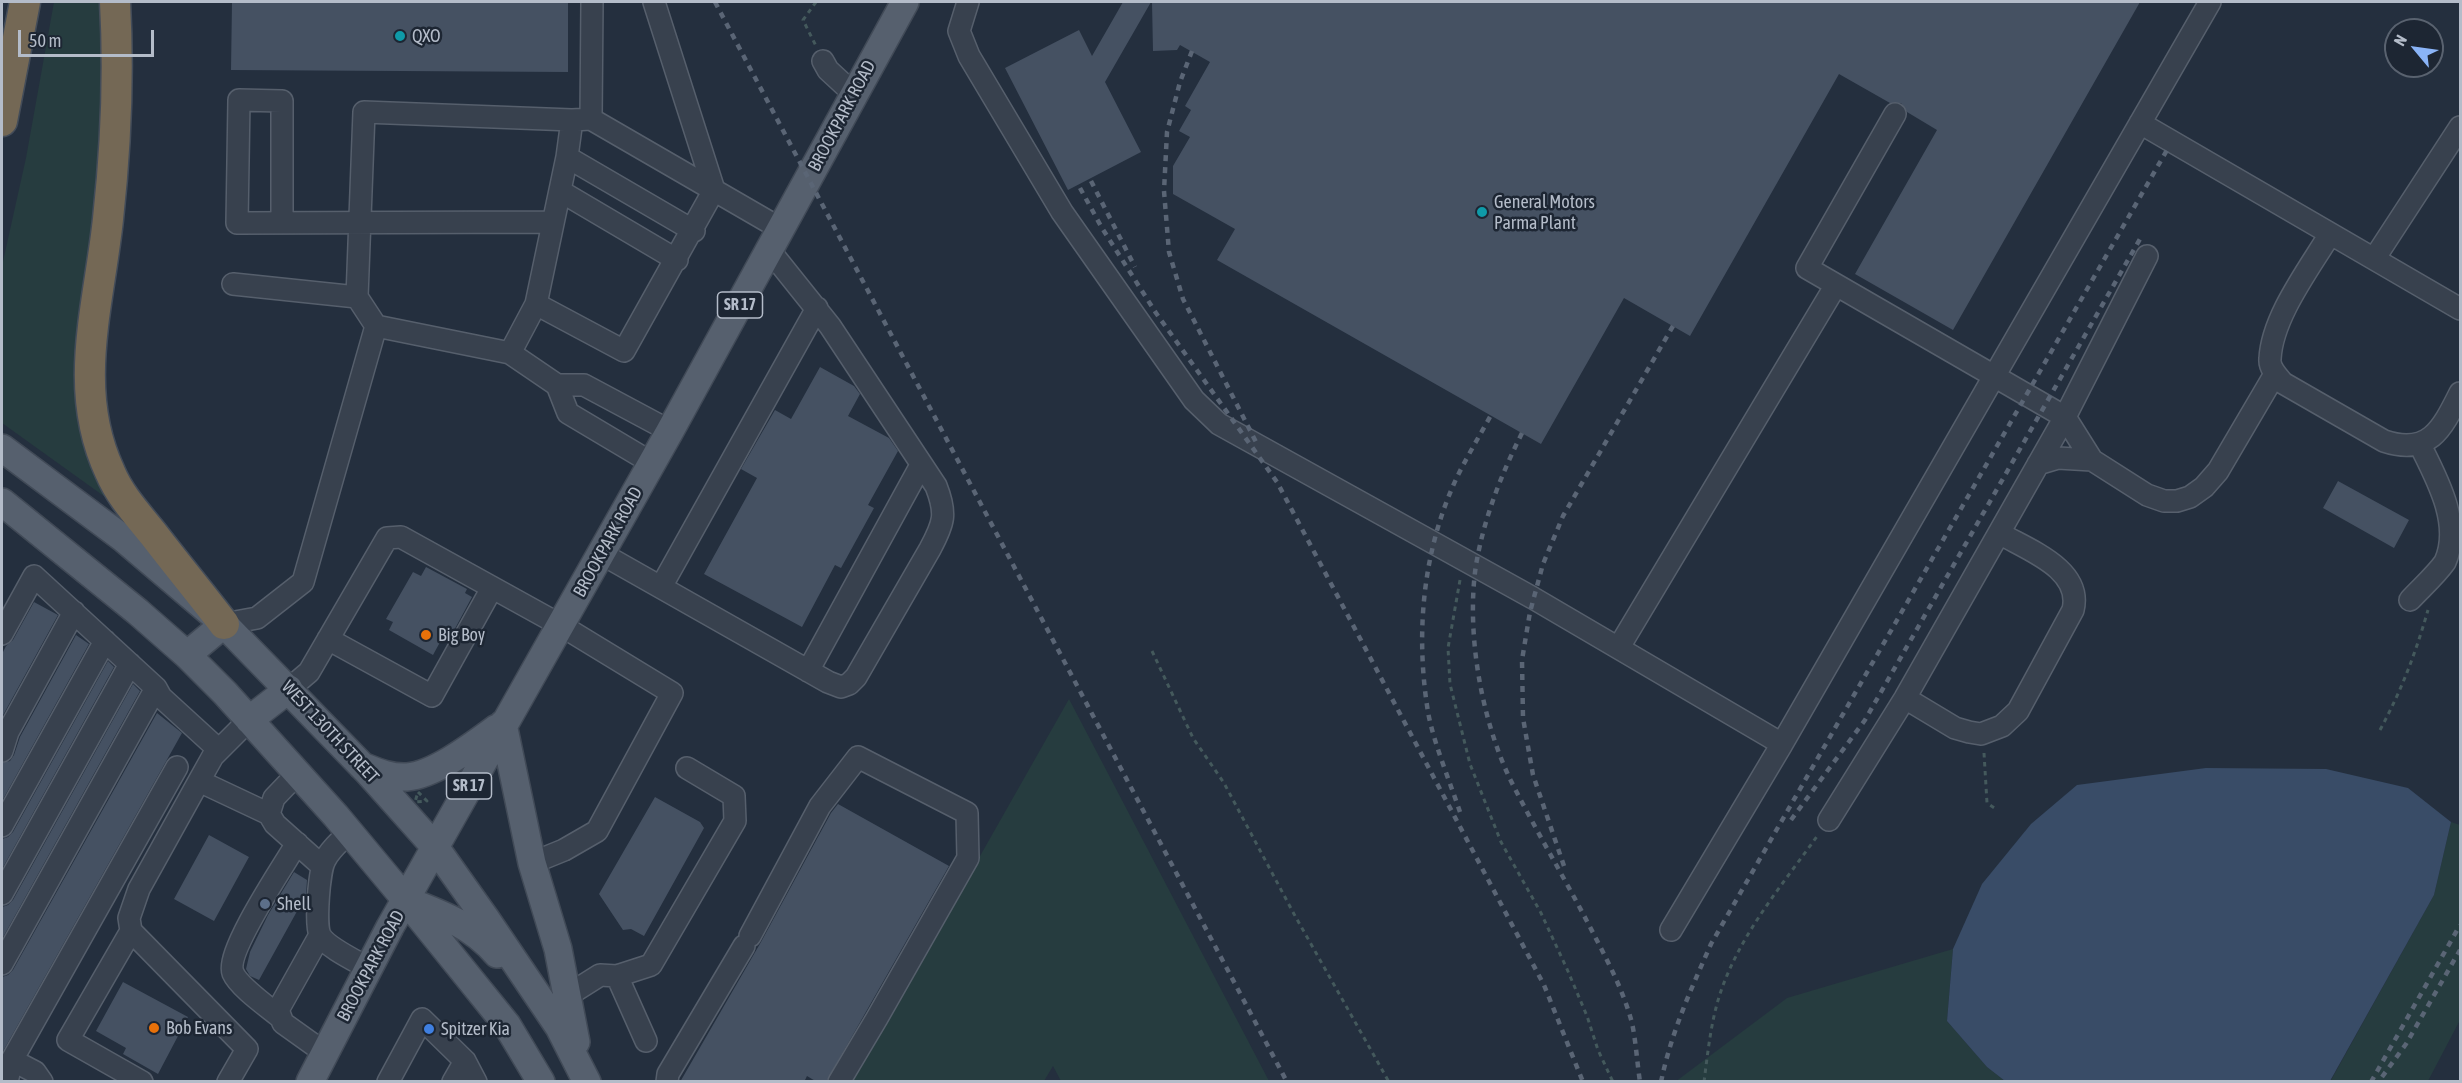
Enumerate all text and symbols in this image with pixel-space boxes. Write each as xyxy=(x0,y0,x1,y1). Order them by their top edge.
scale bar xyxy=(21,18,158,56)
north arrow xyxy=(2384,18,2444,78)
place label: QXO xyxy=(412,25,441,47)
marker: QXO xyxy=(393,29,407,43)
text: 50 m xyxy=(29,30,61,51)
text: N xyxy=(2390,32,2410,49)
street label: BROOKPARK ROAD xyxy=(804,57,880,175)
place label: General Motors Parma Plant xyxy=(1494,191,1595,234)
marker: General Motors Parma Plant xyxy=(1475,205,1489,219)
road number: SR 17 xyxy=(718,292,762,318)
street label: BROOKPARK ROAD xyxy=(569,483,647,601)
place label: Big Boy xyxy=(438,624,485,646)
marker: Big Boy xyxy=(419,628,433,642)
street label: WEST 130TH STREET xyxy=(277,676,383,788)
road number: SR 17 xyxy=(446,773,492,799)
place label: Shell xyxy=(277,893,311,915)
marker: Shell xyxy=(258,897,272,911)
street label: BROOKPARK ROAD xyxy=(333,907,409,1025)
place label: Bob Evans xyxy=(166,1017,232,1039)
place label: Spitzer Kia xyxy=(441,1018,510,1040)
marker: Bob Evans xyxy=(147,1021,161,1035)
marker: Spitzer Kia xyxy=(422,1022,436,1036)

